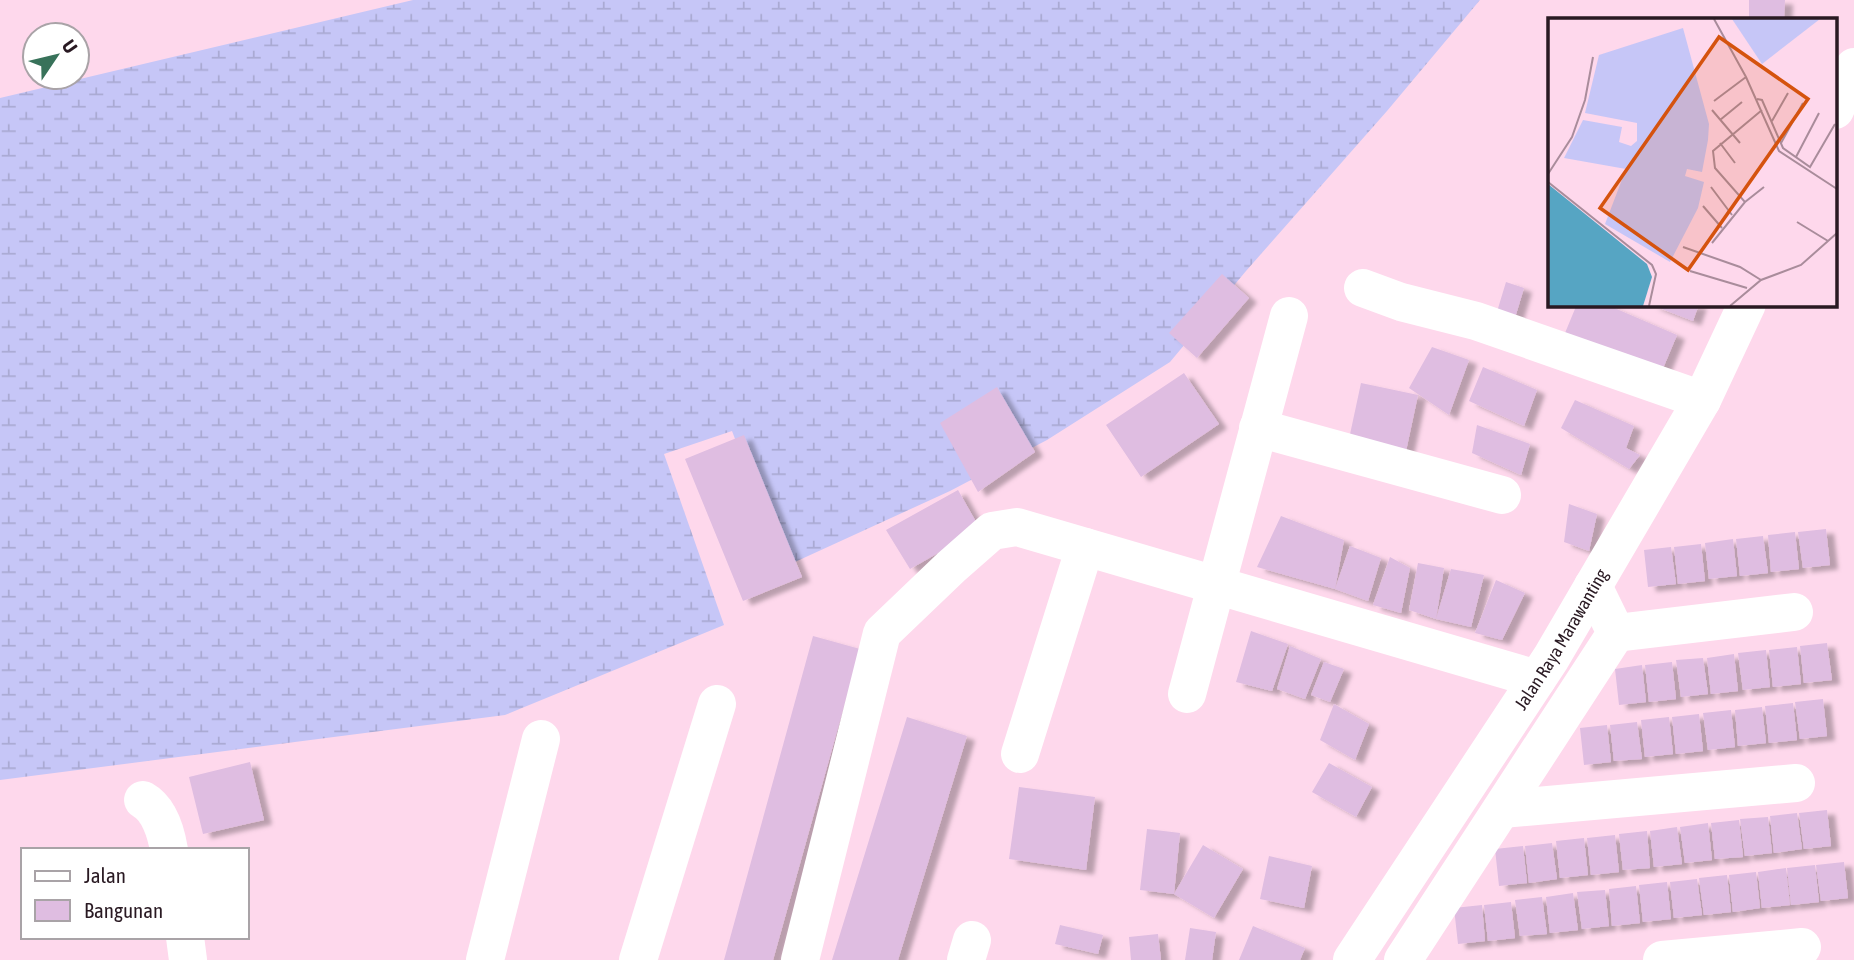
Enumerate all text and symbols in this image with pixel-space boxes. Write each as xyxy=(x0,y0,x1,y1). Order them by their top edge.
inset map xyxy=(1548,18,1836,306)
north arrow xyxy=(21,21,91,91)
text: U xyxy=(58,35,82,57)
street label: Jalan Raya Marawanting xyxy=(1510,564,1612,713)
legend xyxy=(21,848,248,939)
text: Jalan xyxy=(84,863,126,887)
text: Bangunan xyxy=(84,898,163,922)

